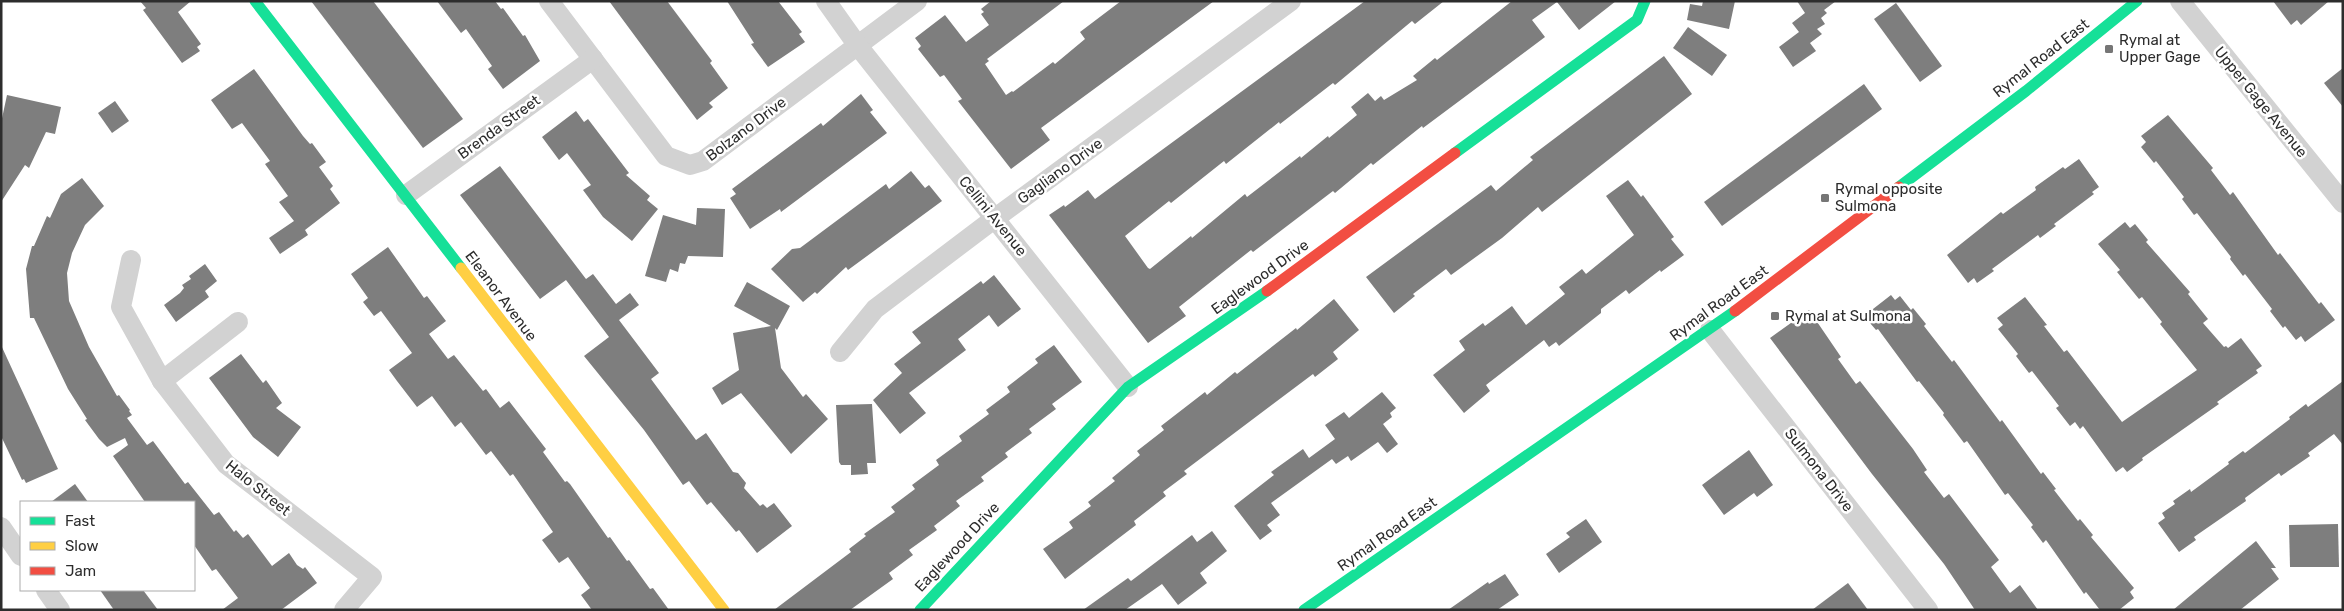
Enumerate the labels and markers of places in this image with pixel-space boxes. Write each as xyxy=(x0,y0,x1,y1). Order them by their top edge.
place label: Rymal at Upper Gage xyxy=(2119,31,2201,66)
marker: Rymal at Upper Gage xyxy=(2103,43,2115,55)
place label: Rymal opposite Sulmona xyxy=(1835,180,1943,215)
marker: Rymal opposite Sulmona xyxy=(1819,192,1831,204)
place label: Rymal at Sulmona xyxy=(1785,307,1911,325)
marker: Rymal at Sulmona xyxy=(1769,310,1781,322)

